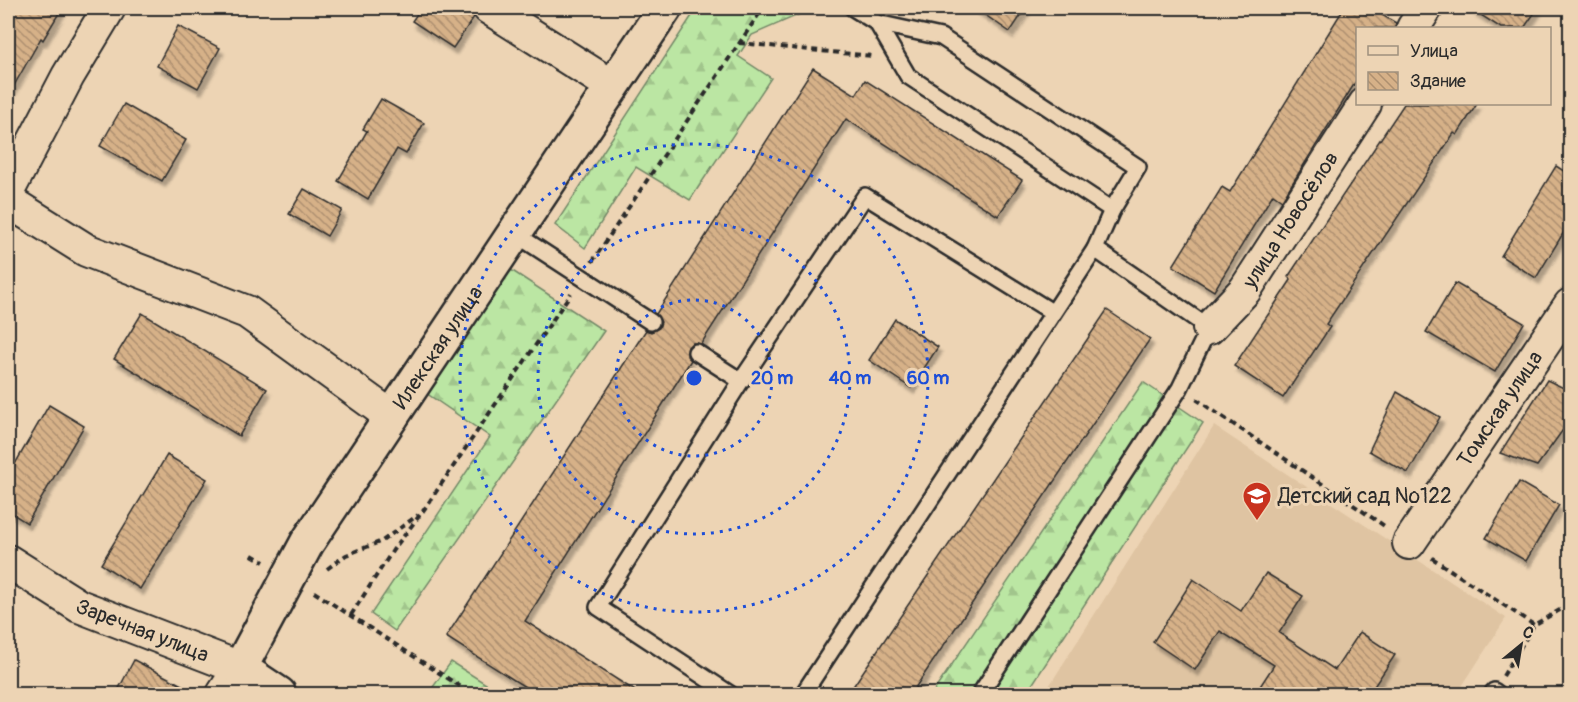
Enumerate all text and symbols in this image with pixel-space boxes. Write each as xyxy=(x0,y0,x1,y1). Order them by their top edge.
legend xyxy=(1356,27,1551,105)
text: Улица xyxy=(1410,40,1458,63)
text: Здание xyxy=(1410,70,1466,93)
street label: улица Новосёлов xyxy=(1236,146,1345,294)
street label: Илекская улица xyxy=(387,281,489,415)
street label: Томская улица xyxy=(1451,346,1549,472)
text: 20 m xyxy=(751,367,793,390)
text: 40 m xyxy=(829,367,871,390)
text: 60 m xyxy=(907,367,949,390)
centre of rings xyxy=(684,368,704,388)
school or university icon: Детский сад №122 xyxy=(1241,480,1273,522)
place label: Детский сад №122 xyxy=(1277,483,1452,510)
street label: Заречная улица xyxy=(72,593,213,669)
north arrow xyxy=(1491,615,1551,675)
text: С xyxy=(1519,622,1537,644)

